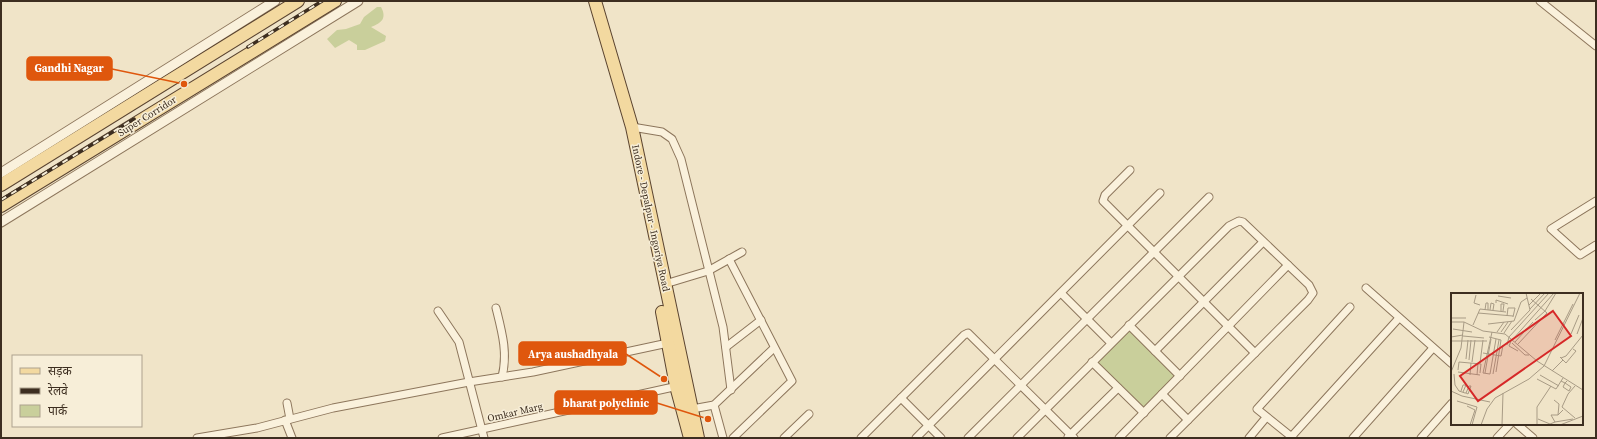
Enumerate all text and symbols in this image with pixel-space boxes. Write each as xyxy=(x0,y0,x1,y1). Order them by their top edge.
callout: Gandhi Nagar xyxy=(27,57,112,80)
text: Gandhi Nagar xyxy=(34,61,104,76)
street label: Super Corridor xyxy=(115,92,179,139)
street label: Indore - Depalpur - Ingoriya Road xyxy=(629,143,673,293)
inset map xyxy=(1451,293,1583,425)
callout: Arya aushadhyala xyxy=(519,342,626,365)
text: Arya aushadhyala xyxy=(528,347,618,362)
legend xyxy=(12,355,142,427)
text: सड़क xyxy=(48,363,73,379)
text: रेलवे xyxy=(48,383,68,399)
callout: bharat polyclinic xyxy=(555,391,657,414)
text: bharat polyclinic xyxy=(563,396,650,411)
street label: Omkar Marg xyxy=(486,399,544,425)
text: पार्क xyxy=(48,403,68,419)

